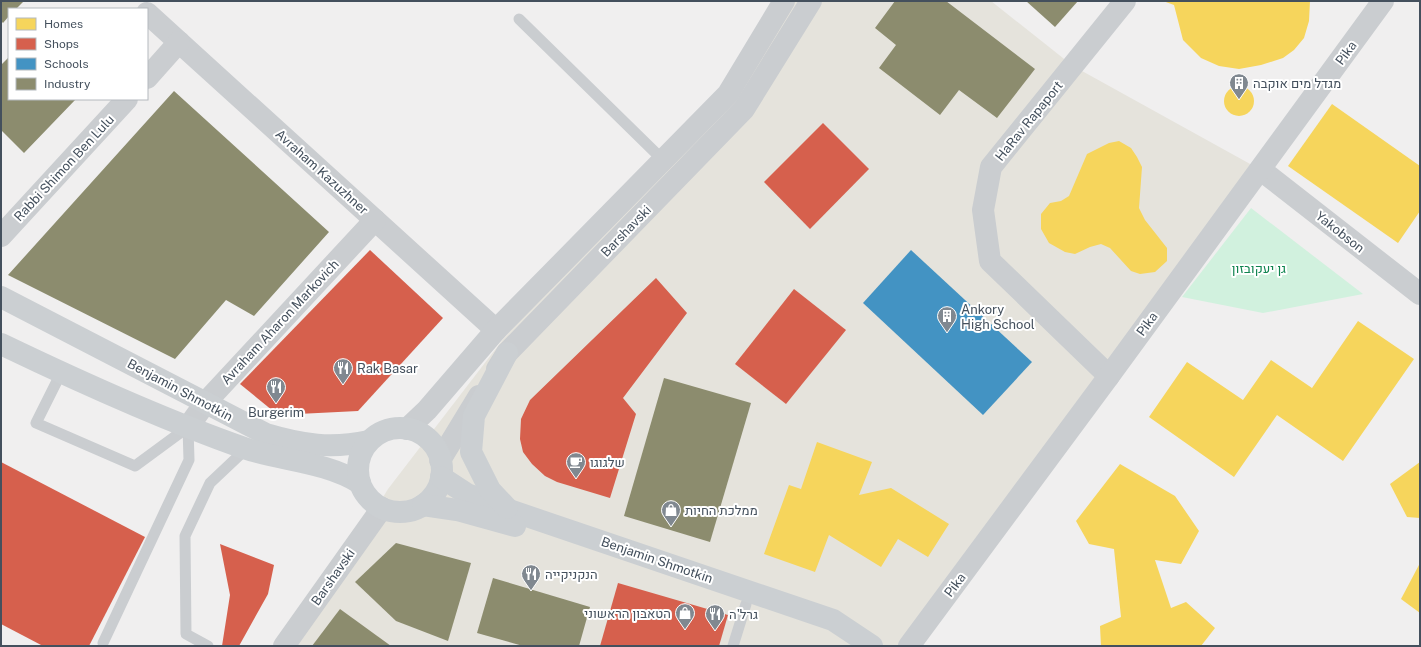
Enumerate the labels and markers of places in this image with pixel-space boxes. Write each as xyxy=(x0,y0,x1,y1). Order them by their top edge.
building icon: מגדל מים אוקבה xyxy=(1228,72,1250,100)
place label: מגדל מים אוקבה xyxy=(1253,76,1341,91)
place label: Ankory High School xyxy=(961,302,1035,332)
building icon: Ankory High School xyxy=(936,305,958,333)
restaurant icon: Rak Basar xyxy=(332,357,354,385)
place label: Rak Basar xyxy=(357,361,418,376)
restaurant icon: Burgerim xyxy=(265,376,287,404)
place label: Burgerim xyxy=(248,405,304,420)
cafe icon: שלגוגו xyxy=(565,451,587,479)
place label: שלגוגו xyxy=(590,455,625,470)
shop icon: ממלכת החיות xyxy=(660,499,682,527)
place label: ממלכת החיות xyxy=(685,503,758,518)
restaurant icon: הנקניקייה xyxy=(520,563,542,591)
place label: הנקניקייה xyxy=(545,567,598,582)
shop icon: הטאבון הראשוני xyxy=(674,602,696,630)
restaurant icon: גרל'ה xyxy=(704,603,726,631)
place label: הטאבון הראשוני xyxy=(584,606,671,621)
place label: גרל'ה xyxy=(729,607,758,622)

